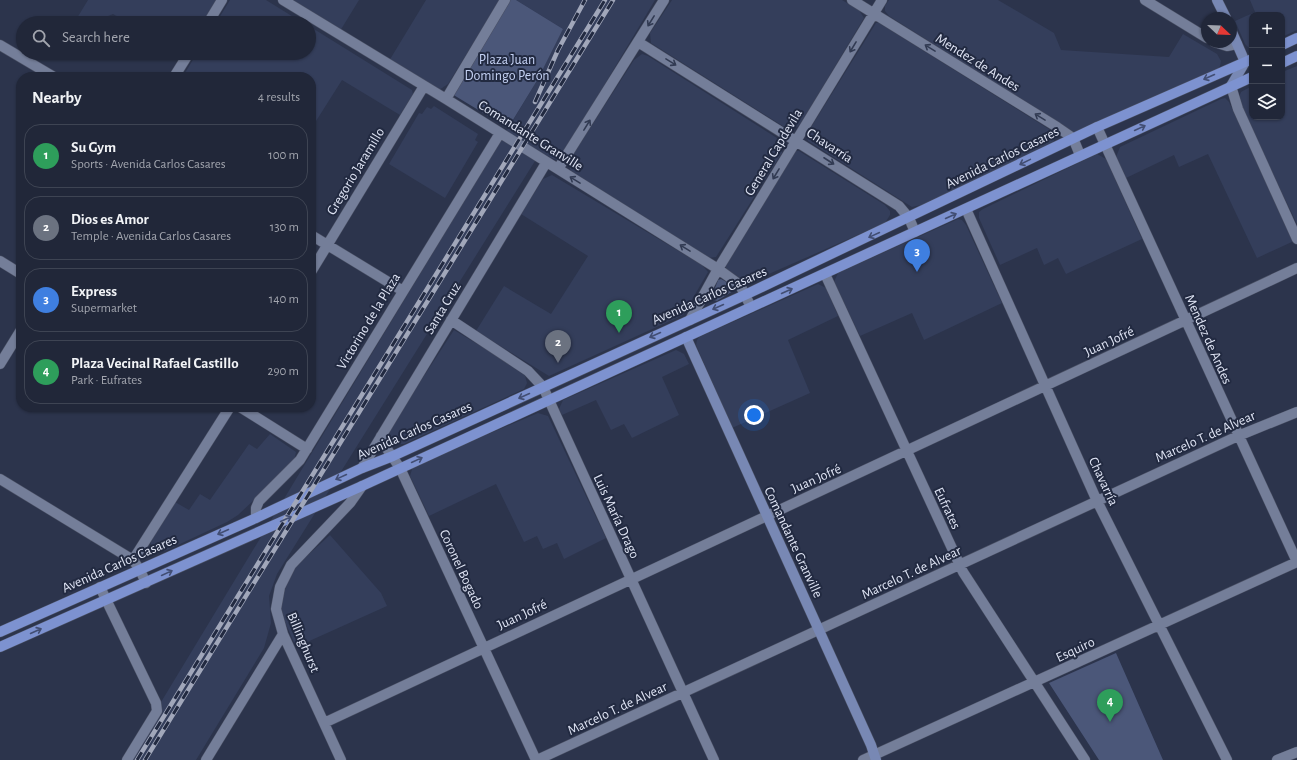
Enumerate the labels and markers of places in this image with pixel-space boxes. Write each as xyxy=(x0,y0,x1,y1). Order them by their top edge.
pin: 3 xyxy=(904,239,930,272)
pin: 1 xyxy=(606,300,632,333)
pin: 2 xyxy=(545,330,571,363)
pin: 4 xyxy=(1097,689,1123,722)

